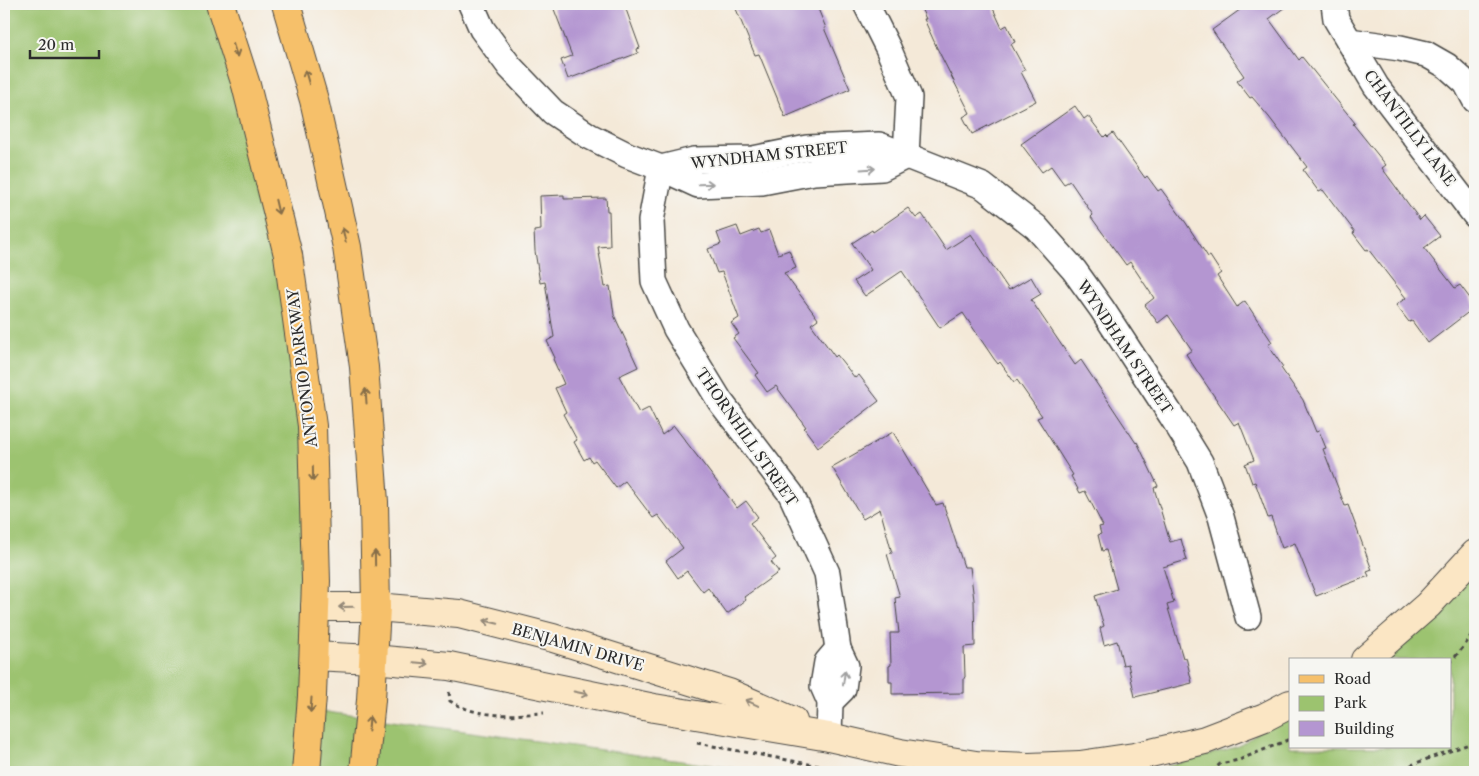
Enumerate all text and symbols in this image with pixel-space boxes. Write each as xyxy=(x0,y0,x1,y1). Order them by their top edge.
scale bar xyxy=(30,28,99,60)
text: 20 m xyxy=(38,35,74,54)
one-way arrow xyxy=(231,42,241,58)
street label: CHANTILLY LANE xyxy=(1360,66,1460,190)
one-way arrow xyxy=(301,69,311,85)
street label: WYNDHAM STREET xyxy=(689,137,849,173)
one-way arrow xyxy=(859,164,875,173)
one-way arrow xyxy=(698,180,714,189)
one-way arrow xyxy=(273,199,282,215)
one-way arrow xyxy=(339,227,348,243)
street label: WYNDHAM STREET xyxy=(1072,276,1177,418)
street label: ANTONIO PARKWAY xyxy=(283,287,321,450)
street label: THORNHILL STREET xyxy=(692,364,802,510)
one-way arrow xyxy=(362,388,371,404)
one-way arrow xyxy=(308,466,318,482)
one-way arrow xyxy=(370,550,380,566)
one-way arrow xyxy=(338,602,354,612)
one-way arrow xyxy=(484,617,500,627)
street label: BENJAMIN DRIVE xyxy=(510,619,646,675)
one-way arrow xyxy=(413,658,429,668)
legend xyxy=(1289,658,1452,748)
text: Road xyxy=(1334,669,1371,688)
one-way arrow xyxy=(840,670,850,686)
one-way arrow xyxy=(573,689,589,698)
text: Park xyxy=(1334,693,1368,712)
one-way arrow xyxy=(307,697,316,713)
one-way arrow xyxy=(745,698,760,708)
one-way arrow xyxy=(364,716,374,732)
text: Building xyxy=(1334,719,1394,738)

